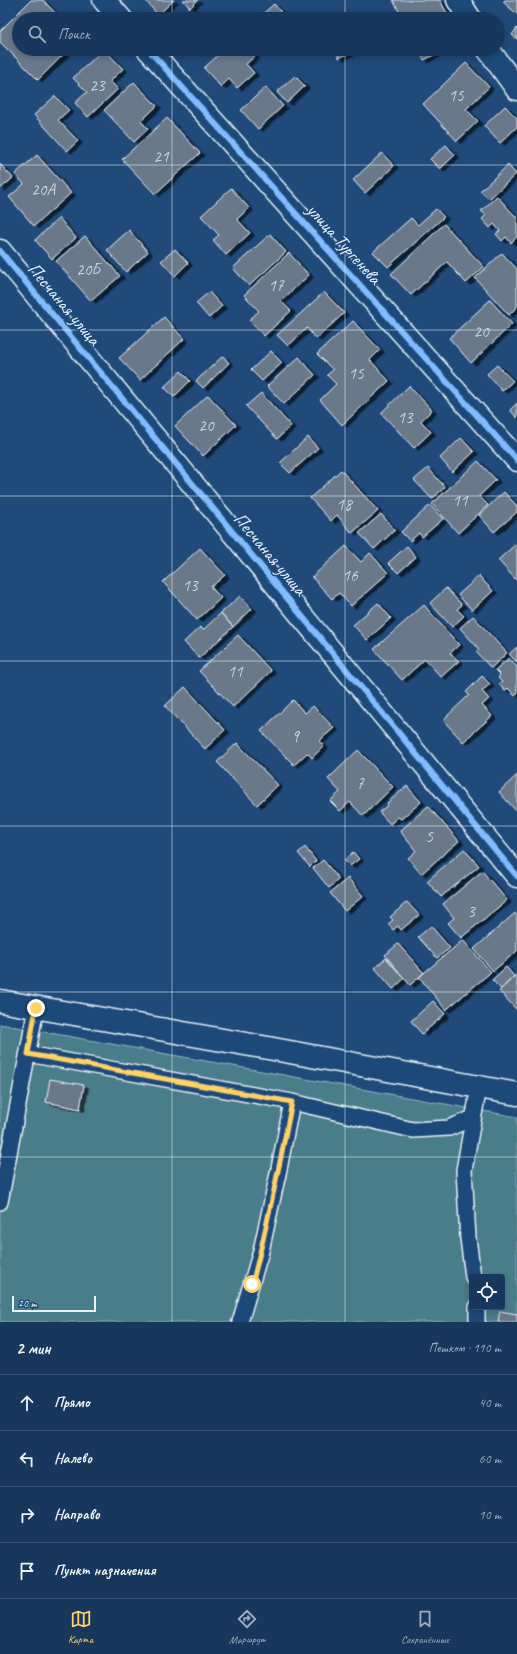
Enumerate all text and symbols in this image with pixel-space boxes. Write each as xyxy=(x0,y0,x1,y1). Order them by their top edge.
search box xyxy=(12,12,505,56)
icon: search xyxy=(26,23,48,45)
text: Поиск xyxy=(58,25,90,44)
house number: 23 xyxy=(89,75,106,96)
house number: 15 xyxy=(448,85,465,106)
house number: 21 xyxy=(153,146,170,167)
house number: 20А xyxy=(31,179,56,200)
street label: улица Тургенева xyxy=(301,198,388,291)
street label: Песчаная улица xyxy=(22,257,107,352)
house number: 20Б xyxy=(76,259,103,280)
house number: 17 xyxy=(268,275,285,296)
house number: 20 xyxy=(473,321,490,342)
house number: 15 xyxy=(348,363,365,384)
house number: 13 xyxy=(397,407,414,428)
house number: 20 xyxy=(198,415,215,436)
house number: 11 xyxy=(452,490,469,511)
house number: 18 xyxy=(336,494,354,515)
street label: Песчаная улица xyxy=(228,507,313,602)
house number: 16 xyxy=(342,565,359,586)
house number: 13 xyxy=(182,575,199,596)
house number: 11 xyxy=(227,661,244,682)
house number: 9 xyxy=(291,726,300,747)
house number: 7 xyxy=(356,773,365,794)
house number: 5 xyxy=(425,826,434,847)
house number: 3 xyxy=(467,901,476,922)
route end xyxy=(27,999,45,1017)
map controls xyxy=(469,1274,505,1310)
button: locate xyxy=(469,1274,505,1310)
route start xyxy=(243,1275,261,1293)
scale bar xyxy=(12,1294,96,1313)
text: 20 m xyxy=(18,1296,37,1310)
text: 2 мин xyxy=(16,1338,51,1359)
text: Пешком · 110 m xyxy=(428,1340,501,1356)
icon: ahead xyxy=(16,1392,38,1414)
text: Прямо xyxy=(54,1393,90,1412)
text: 40 m xyxy=(479,1395,501,1411)
icon: left xyxy=(16,1448,38,1470)
text: Налево xyxy=(54,1449,92,1468)
text: 60 m xyxy=(479,1451,501,1467)
icon: right xyxy=(16,1504,38,1526)
text: Направо xyxy=(54,1505,100,1524)
text: 10 m xyxy=(479,1507,501,1523)
icon: arrive xyxy=(16,1560,38,1582)
text: Пункт назначения xyxy=(54,1561,156,1580)
tab: Карта xyxy=(68,1608,93,1646)
tab: Маршрут xyxy=(229,1608,265,1646)
tab: Сохранённые xyxy=(401,1608,449,1646)

